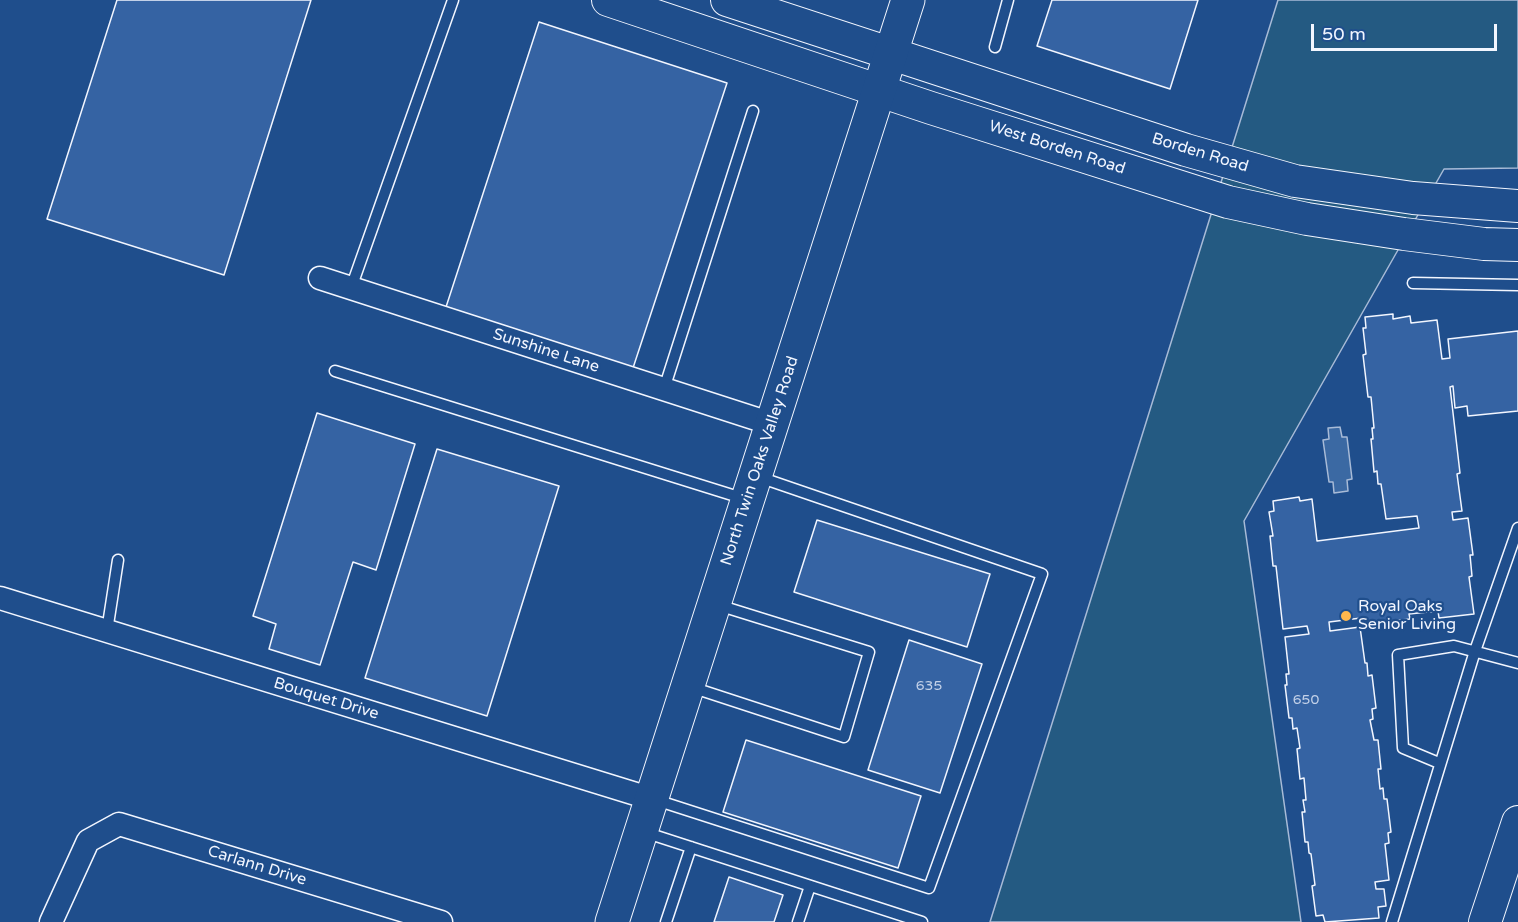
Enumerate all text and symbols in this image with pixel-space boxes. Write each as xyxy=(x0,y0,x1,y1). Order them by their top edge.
scale bar xyxy=(1314,12,1500,50)
text: 50 m xyxy=(1322,23,1366,45)
street label: West Borden Road xyxy=(986,117,1128,179)
street label: Borden Road xyxy=(1149,129,1251,177)
street label: Sunshine Lane xyxy=(490,325,602,377)
street label: North Twin Oaks Valley Road xyxy=(717,354,803,568)
place label: Royal Oaks Senior Living xyxy=(1358,597,1456,635)
marker: Royal Oaks Senior Living xyxy=(1339,609,1353,623)
street label: Bouquet Drive xyxy=(271,674,381,724)
house number: 635 xyxy=(916,678,942,694)
house number: 650 xyxy=(1293,692,1319,708)
street label: Carlann Drive xyxy=(205,842,309,890)

